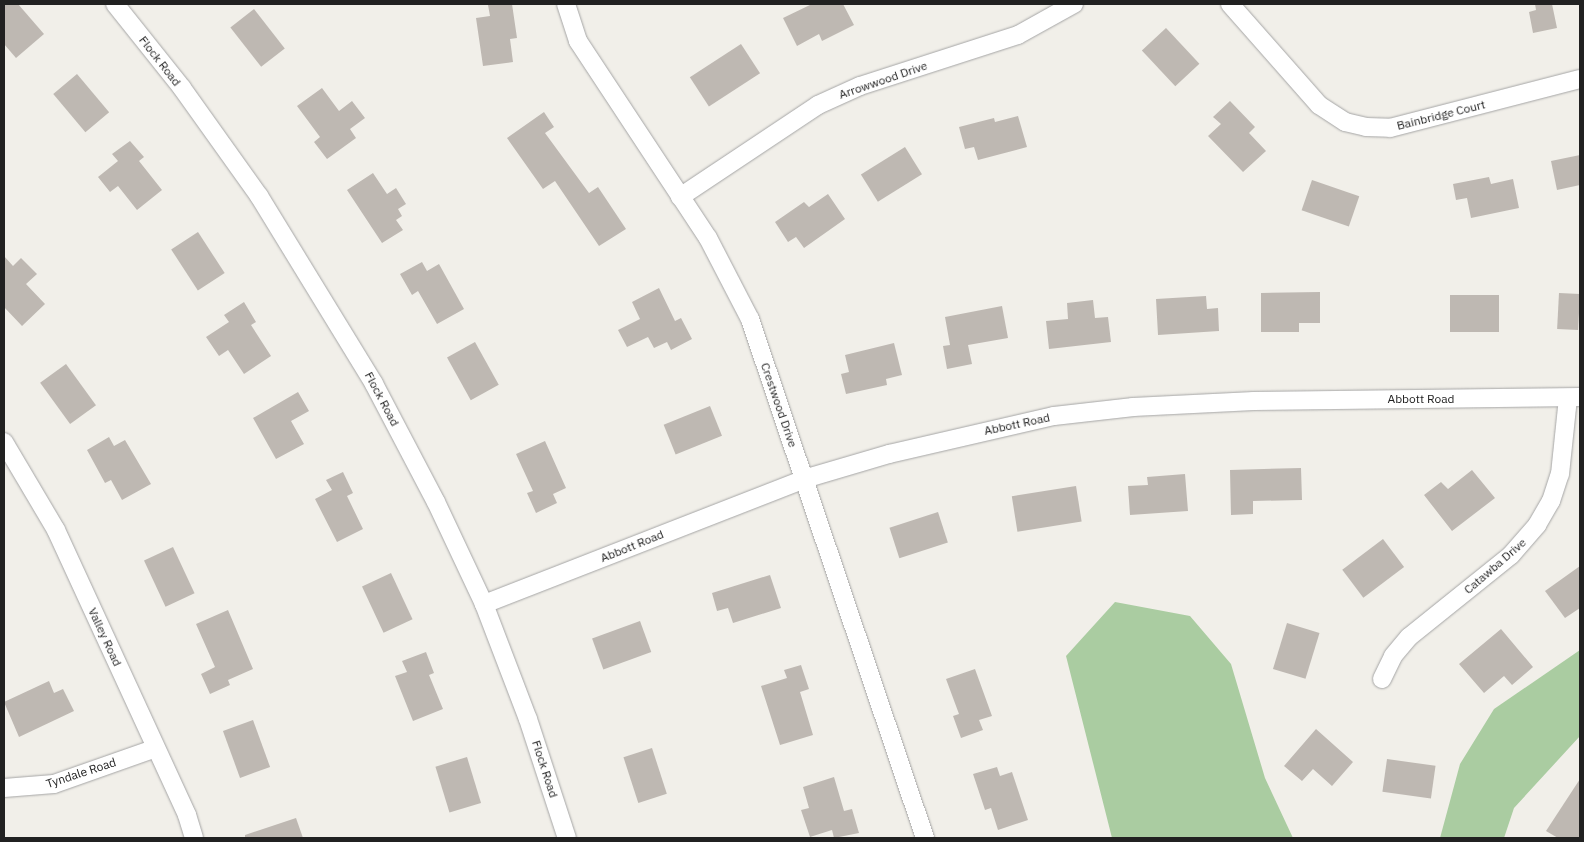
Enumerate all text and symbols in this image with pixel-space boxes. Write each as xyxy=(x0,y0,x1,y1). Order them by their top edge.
street label: Flock Road xyxy=(136,33,184,89)
street label: Arrowwood Drive xyxy=(837,58,929,102)
street label: Bainbridge Court xyxy=(1395,97,1487,133)
street label: Crestwood Drive xyxy=(758,361,800,449)
street label: Flock Road xyxy=(362,369,402,429)
street label: Abbott Road xyxy=(1387,392,1455,406)
street label: Abbott Road xyxy=(983,410,1051,438)
street label: Abbott Road xyxy=(598,527,666,565)
street label: Catawba Drive xyxy=(1461,535,1529,597)
street label: Valley Road xyxy=(85,606,125,668)
street label: Flock Road xyxy=(529,738,561,800)
street label: Tyndale Road xyxy=(44,755,118,791)

